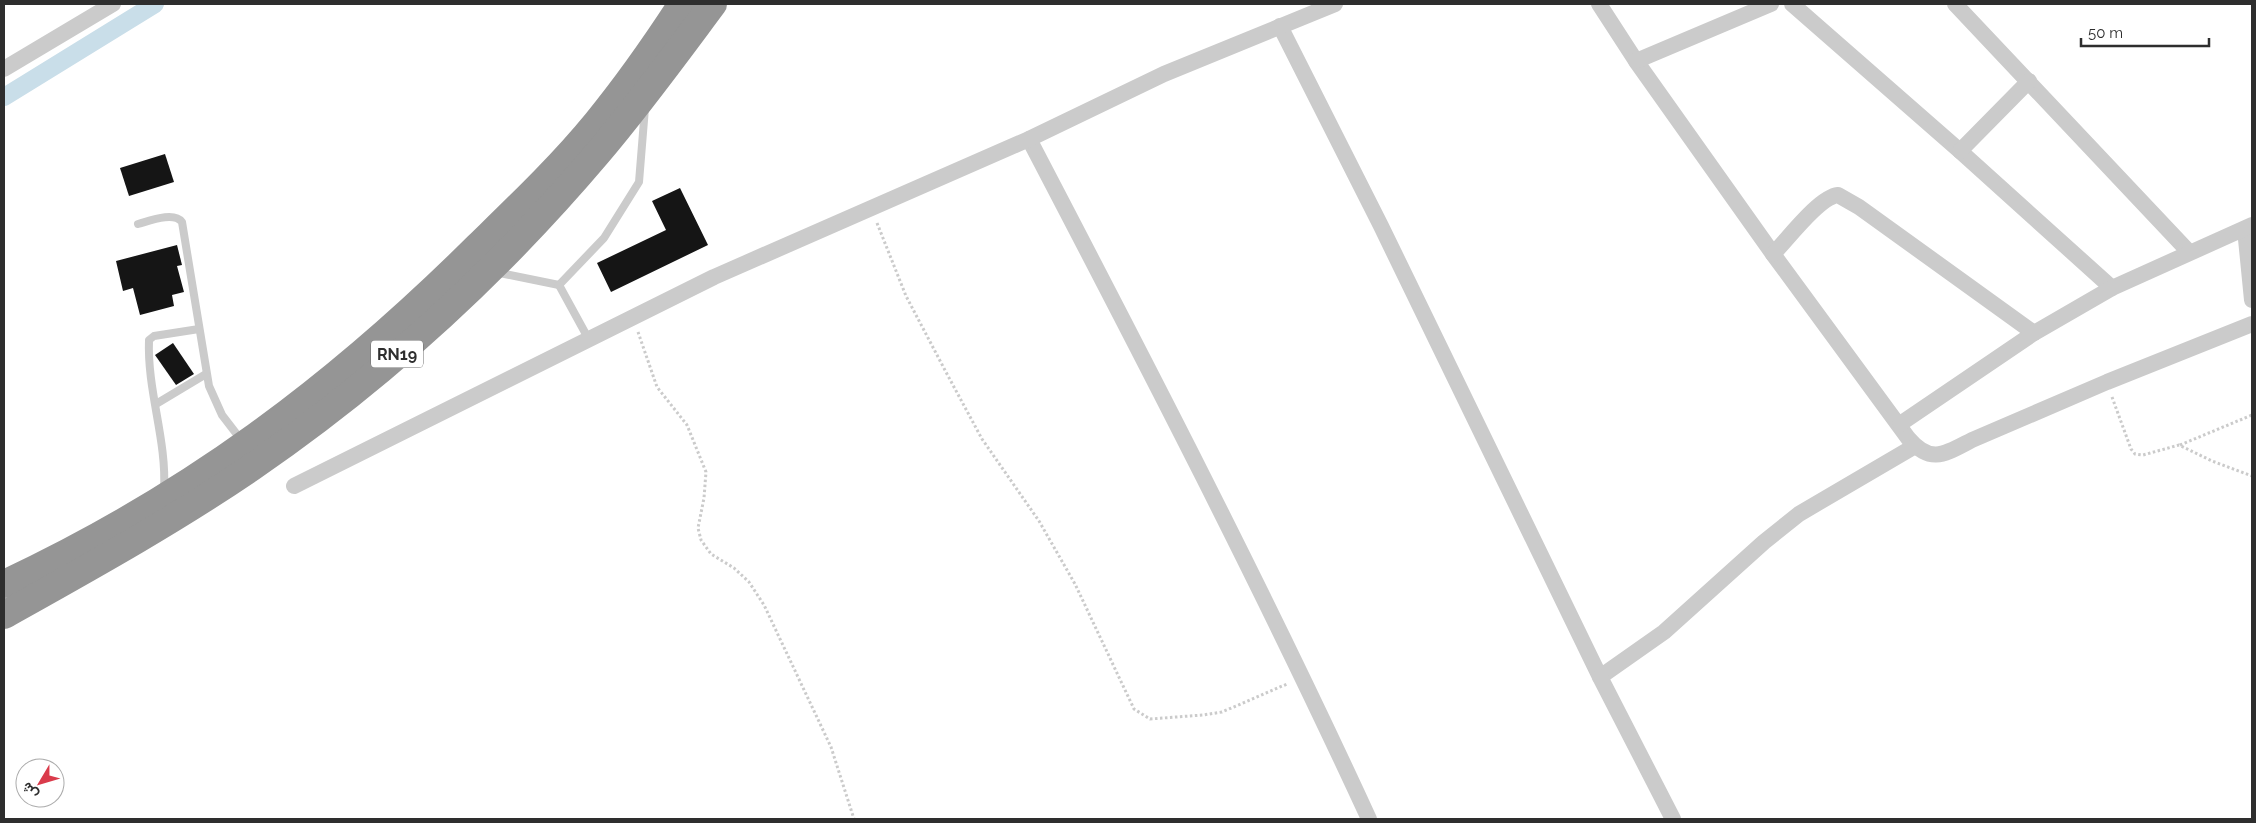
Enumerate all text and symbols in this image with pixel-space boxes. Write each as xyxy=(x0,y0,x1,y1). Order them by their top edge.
scale bar xyxy=(2081,15,2208,47)
text: 50 m xyxy=(2088,24,2123,42)
road number: RN19 xyxy=(371,340,423,368)
north arrow xyxy=(15,758,65,808)
text: ش xyxy=(18,779,42,803)

